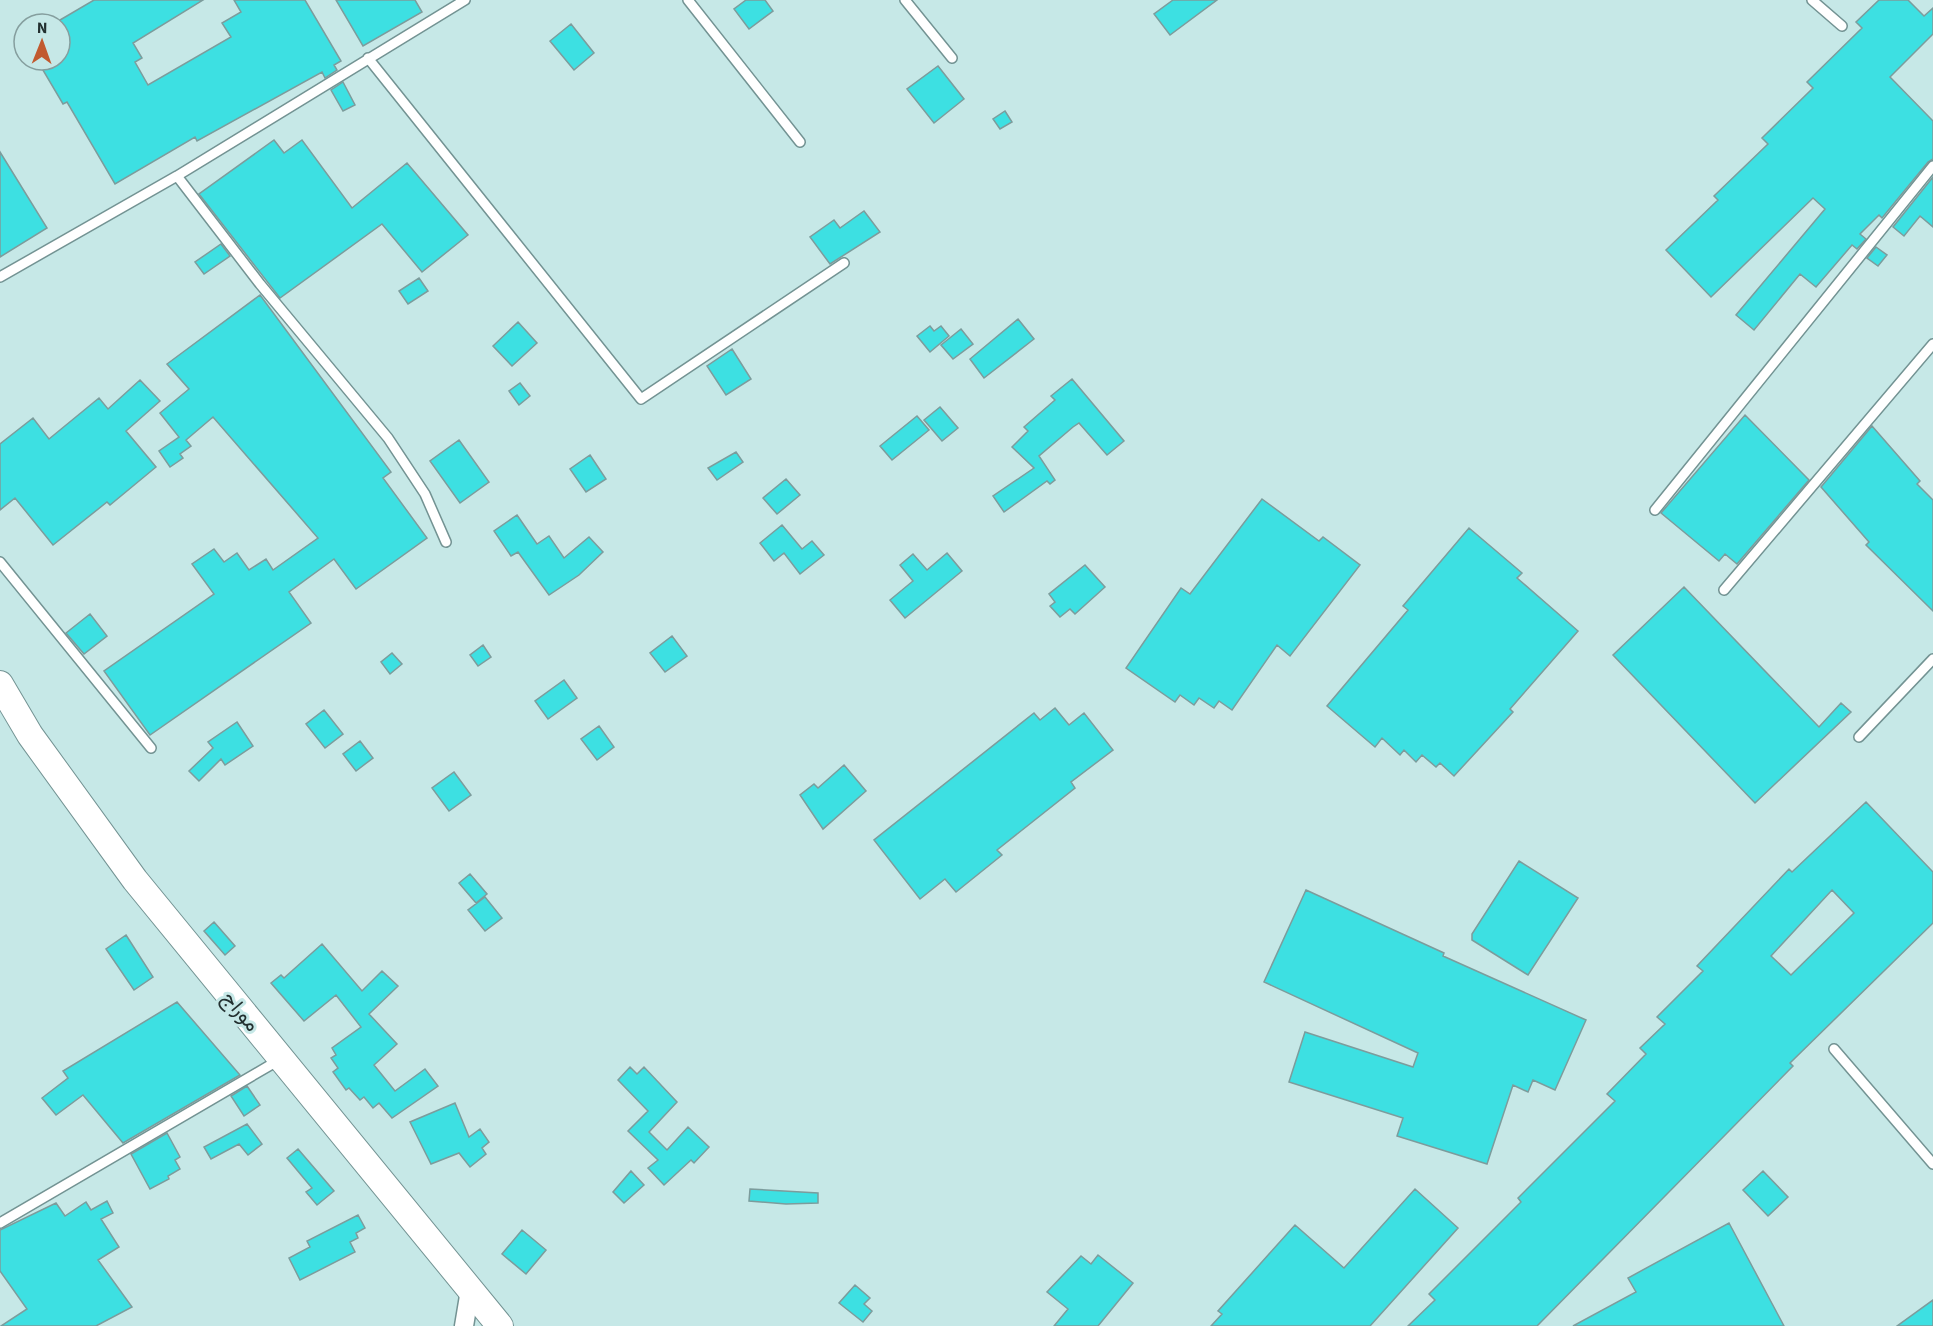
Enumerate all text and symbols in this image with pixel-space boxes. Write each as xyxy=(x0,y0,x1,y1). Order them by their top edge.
north arrow xyxy=(12,12,72,72)
text: N xyxy=(37,17,48,39)
street label: موراج xyxy=(215,984,267,1038)

